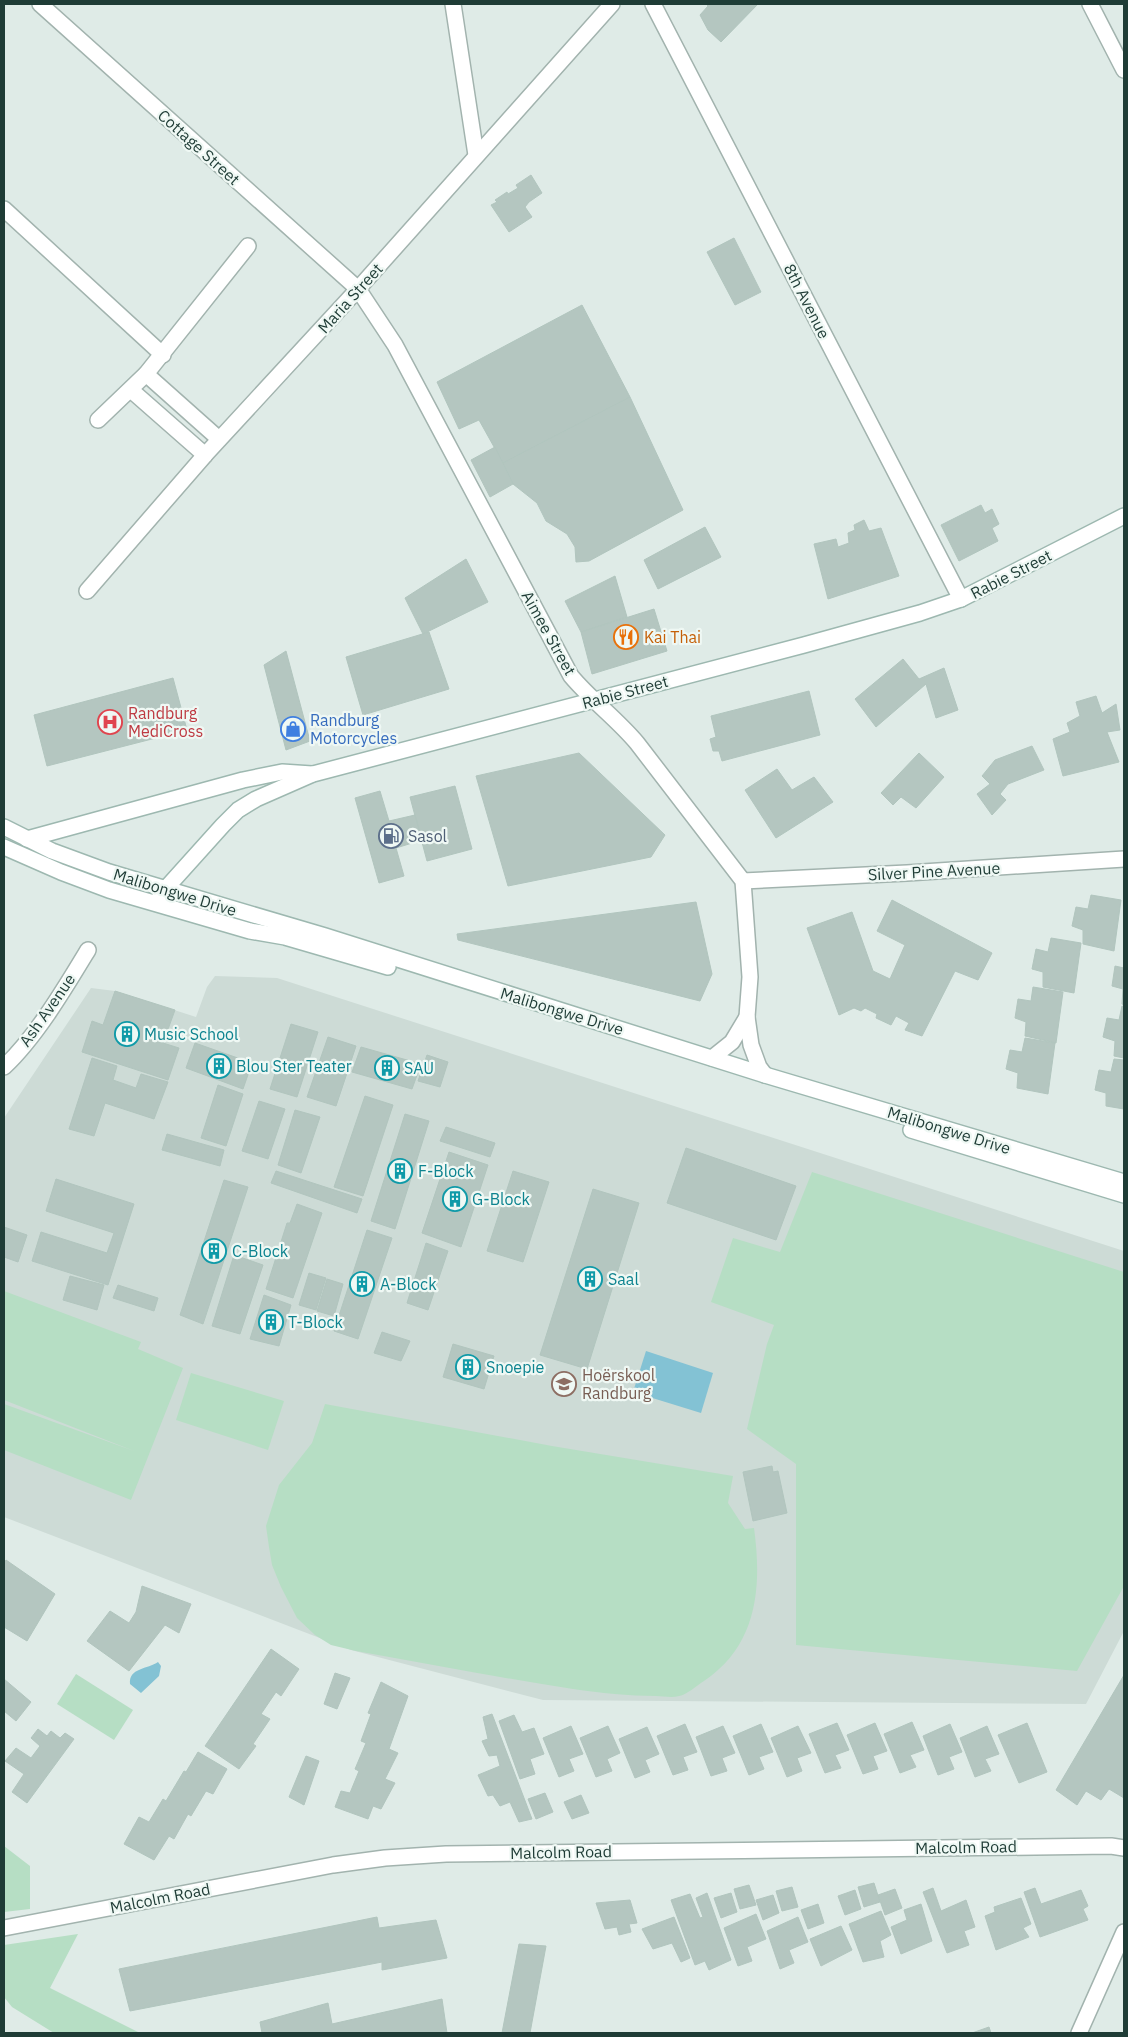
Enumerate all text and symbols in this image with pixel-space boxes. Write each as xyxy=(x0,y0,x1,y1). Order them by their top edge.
street label: Cottage Street xyxy=(154,105,244,189)
street label: Maria Street xyxy=(313,259,387,337)
street label: 8th Avenue xyxy=(780,260,835,342)
street label: Rabie Street xyxy=(967,545,1055,603)
street label: Aimee Street xyxy=(518,587,580,679)
restaurant icon: Kai Thai xyxy=(613,624,639,650)
place label: Kai Thai xyxy=(644,627,701,647)
street label: Rabie Street xyxy=(580,671,670,713)
place label: Randburg MediCross xyxy=(128,703,203,741)
hospital icon: Randburg MediCross xyxy=(97,709,123,735)
place label: Randburg Motorcycles xyxy=(310,710,397,748)
shop icon: Randburg Motorcycles xyxy=(280,716,306,742)
fuel station icon: Sasol xyxy=(378,823,404,849)
place label: Sasol xyxy=(408,826,447,846)
street label: Silver Pine Avenue xyxy=(867,858,1001,884)
street label: Malibongwe Drive xyxy=(111,864,239,920)
street label: Ash Avenue xyxy=(15,970,79,1050)
street label: Malibongwe Drive xyxy=(498,983,626,1039)
building icon: Music School xyxy=(114,1021,140,1047)
place label: Music School xyxy=(144,1024,238,1044)
building icon: Blou Ster Teater xyxy=(206,1053,232,1079)
building icon: SAU xyxy=(374,1055,400,1081)
place label: Blou Ster Teater xyxy=(236,1056,352,1076)
place label: SAU xyxy=(404,1058,434,1078)
street label: Malibongwe Drive xyxy=(885,1102,1013,1158)
building icon: F-Block xyxy=(387,1158,413,1184)
place label: F-Block xyxy=(418,1161,474,1181)
building icon: G-Block xyxy=(442,1186,468,1212)
place label: G-Block xyxy=(472,1189,530,1209)
building icon: C-Block xyxy=(201,1238,227,1264)
place label: C-Block xyxy=(232,1241,289,1261)
building icon: Saal xyxy=(577,1266,603,1292)
place label: Saal xyxy=(608,1269,639,1289)
building icon: A-Block xyxy=(349,1271,375,1297)
place label: A-Block xyxy=(380,1274,437,1294)
building icon: T-Block xyxy=(258,1309,284,1335)
place label: T-Block xyxy=(288,1312,344,1332)
building icon: Snoepie xyxy=(455,1354,481,1380)
place label: Snoepie xyxy=(486,1357,544,1377)
place label: Hoërskool Randburg xyxy=(582,1365,655,1403)
school or university icon: Hoërskool Randburg xyxy=(551,1371,577,1397)
street label: Malcolm Road xyxy=(915,1836,1017,1858)
street label: Malcolm Road xyxy=(510,1841,612,1863)
street label: Malcolm Road xyxy=(108,1878,212,1918)

